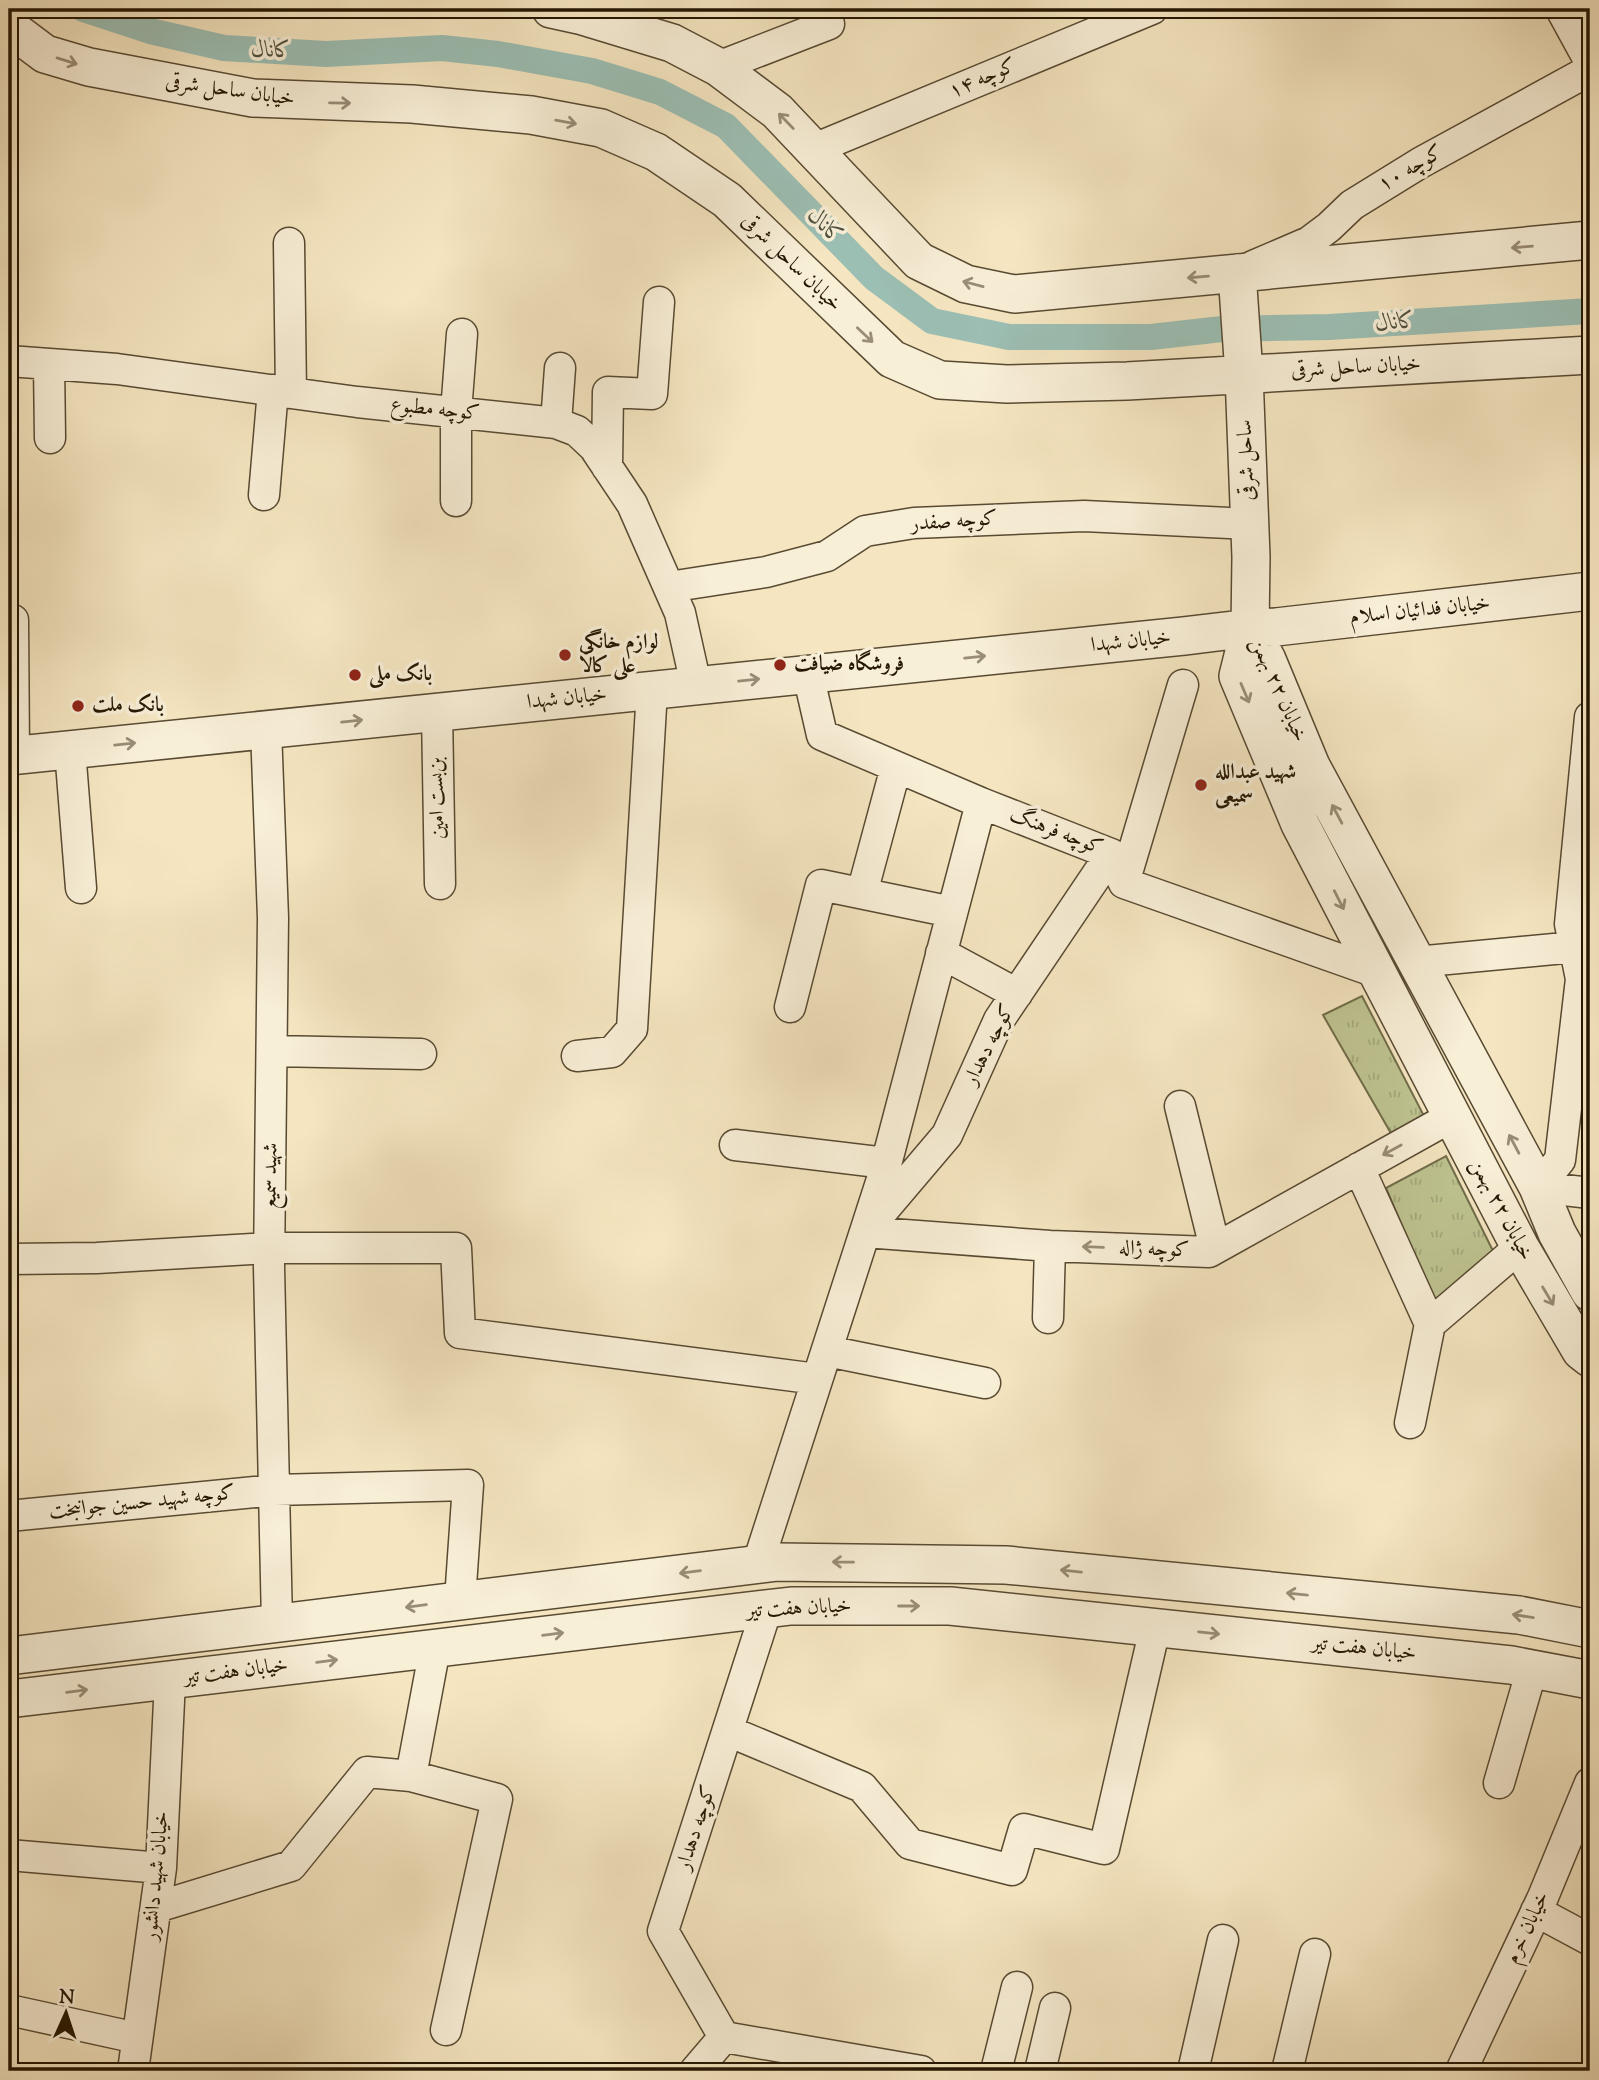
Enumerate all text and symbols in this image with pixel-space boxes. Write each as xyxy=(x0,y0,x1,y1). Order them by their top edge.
water label: کانال xyxy=(251,33,293,69)
street label: کوچه ۱۴ xyxy=(945,51,1021,107)
one-way arrow xyxy=(56,55,78,68)
street label: خیابان ساحل شرقی xyxy=(163,67,297,115)
one-way arrow xyxy=(328,96,351,109)
one-way arrow xyxy=(777,112,794,129)
one-way arrow xyxy=(554,115,577,129)
street label: کوچه ۱۰ xyxy=(1373,138,1449,200)
water label: کانال xyxy=(799,201,851,253)
street label: خیابان ساحل شرقی xyxy=(734,207,848,319)
one-way arrow xyxy=(1511,241,1534,254)
one-way arrow xyxy=(1187,271,1210,284)
one-way arrow xyxy=(962,277,984,290)
water label: کانال xyxy=(1374,305,1418,341)
one-way arrow xyxy=(856,327,874,343)
street label: خیابان ساحل شرقی xyxy=(1290,350,1422,386)
street label: کوچه مطبوع xyxy=(389,390,481,431)
street label: ساحل شرقی xyxy=(1231,419,1263,501)
street label: کوچه صفدر xyxy=(908,504,998,540)
street label: خیابان فدائیان اسلام xyxy=(1348,589,1492,634)
street label: خیابان شهدا xyxy=(1089,623,1173,661)
place label: لوازم خانگی علی کالا xyxy=(579,628,659,682)
street label: خیابان ۲۲ بهمن xyxy=(1242,633,1314,747)
marker: لوازم خانگی علی کالا xyxy=(557,647,573,663)
place label: فروشگاه ضیافت xyxy=(794,649,904,680)
one-way arrow xyxy=(963,651,986,664)
marker: فروشگاه ضیافت xyxy=(772,657,788,673)
place label: بانک ملی xyxy=(368,660,432,690)
marker: بانک ملی xyxy=(347,667,363,683)
one-way arrow xyxy=(737,673,759,686)
street label: خیابان شهدا xyxy=(525,680,609,718)
one-way arrow xyxy=(1239,682,1252,703)
place label: بانک ملت xyxy=(92,691,164,721)
marker: بانک ملت xyxy=(70,698,86,714)
one-way arrow xyxy=(340,714,363,727)
one-way arrow xyxy=(114,737,136,750)
street label: بن‌بست امین xyxy=(422,756,454,839)
place label: شهید عبدالله سمیعی xyxy=(1215,758,1296,812)
marker: شهید عبدالله سمیعی xyxy=(1193,777,1209,793)
street label: کوچه فرهنگ xyxy=(1005,800,1107,864)
one-way arrow xyxy=(1329,804,1343,825)
one-way arrow xyxy=(1332,889,1346,910)
street label: کوچه دهدار xyxy=(956,999,1023,1093)
one-way arrow xyxy=(1507,1134,1521,1155)
street label: شهید سمیع xyxy=(255,1142,289,1210)
one-way arrow xyxy=(1382,1143,1402,1157)
street label: خیابان ۲۲ بهمن xyxy=(1462,1154,1540,1266)
street label: کوچه ژاله xyxy=(1118,1234,1190,1266)
one-way arrow xyxy=(1081,1241,1104,1254)
one-way arrow xyxy=(1541,1286,1555,1306)
street label: کوچه شهید حسین جوانبخت xyxy=(47,1478,237,1528)
one-way arrow xyxy=(832,1556,855,1569)
one-way arrow xyxy=(1060,1564,1082,1577)
one-way arrow xyxy=(679,1565,702,1578)
one-way arrow xyxy=(1286,1587,1309,1600)
street label: خیابان هفت تیر xyxy=(744,1591,852,1627)
one-way arrow xyxy=(405,1599,428,1612)
one-way arrow xyxy=(897,1599,920,1613)
one-way arrow xyxy=(1512,1609,1535,1622)
one-way arrow xyxy=(541,1627,563,1640)
one-way arrow xyxy=(1197,1627,1219,1640)
street label: خیابان هفت تیر xyxy=(1308,1628,1418,1669)
street label: خیابان هفت تیر xyxy=(180,1651,290,1694)
one-way arrow xyxy=(315,1654,338,1667)
one-way arrow xyxy=(65,1684,87,1697)
street label: کوچه دهدار xyxy=(669,1782,725,1876)
street label: خیابان شهید دانشور xyxy=(136,1810,178,1944)
street label: خیابان خرم xyxy=(1498,1887,1559,1970)
north arrow xyxy=(32,1979,102,2048)
text: N xyxy=(58,1985,75,2012)

